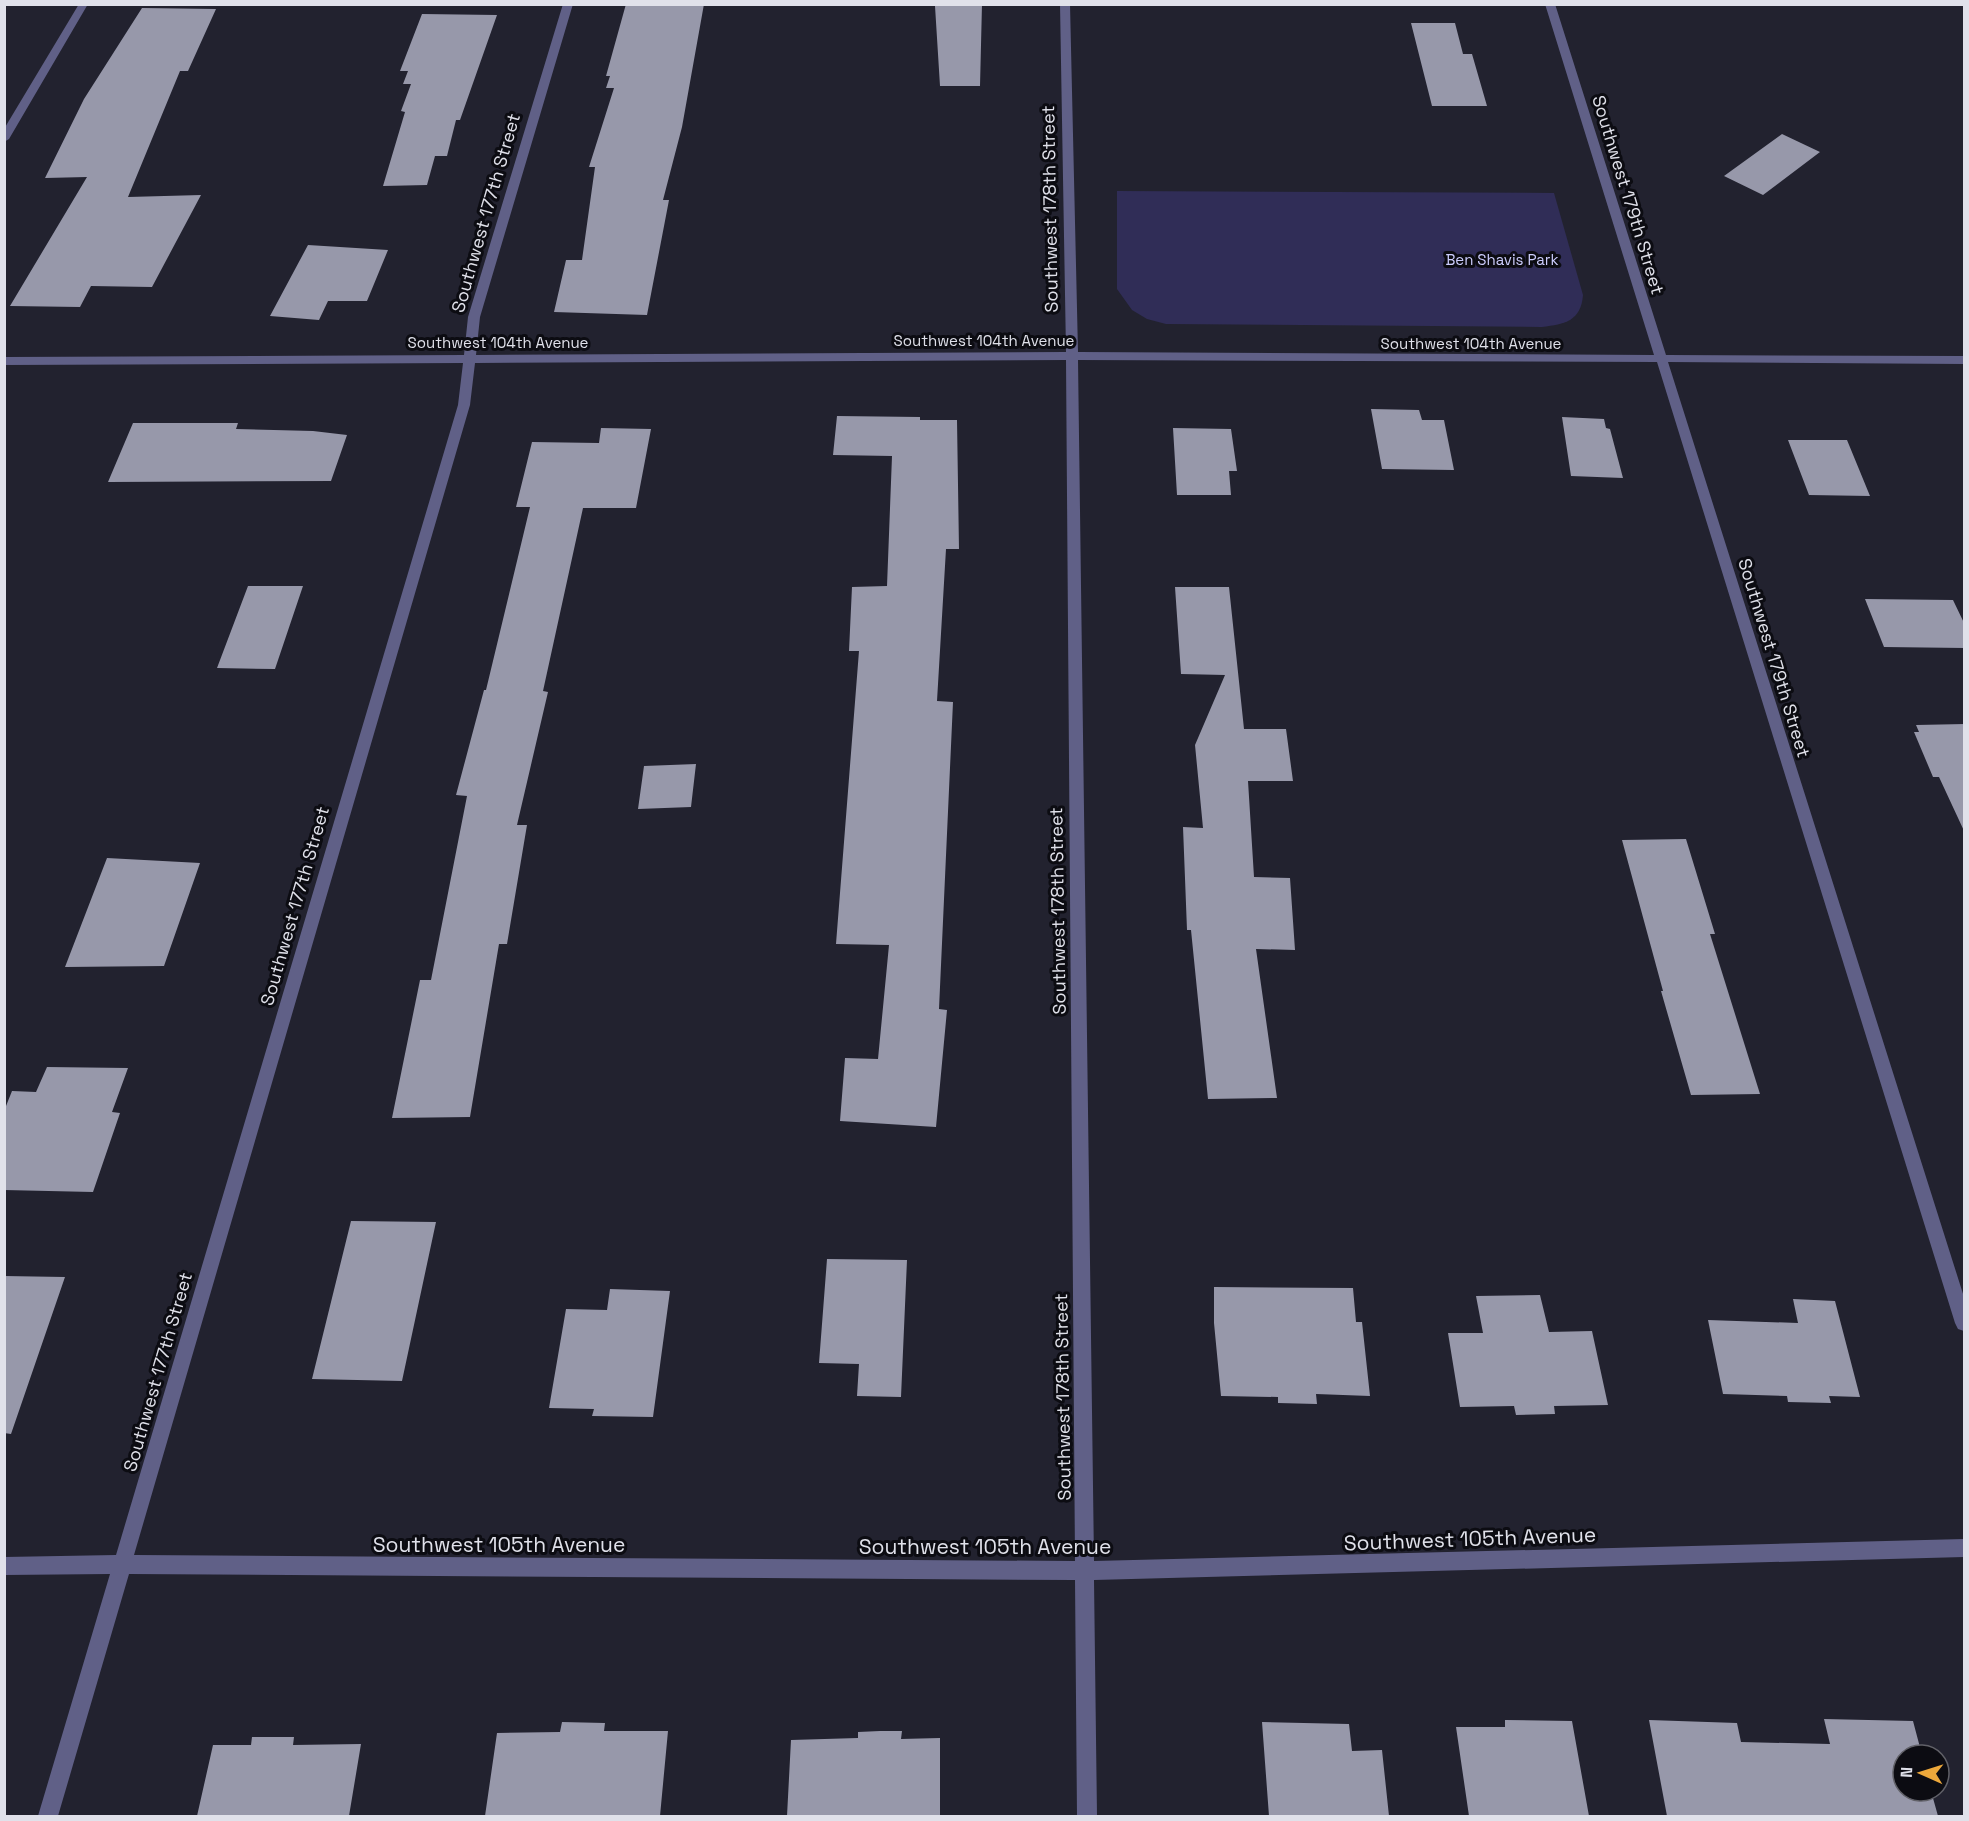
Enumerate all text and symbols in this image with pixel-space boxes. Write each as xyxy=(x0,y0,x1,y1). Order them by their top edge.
street label: Southwest 179th Street xyxy=(1587,92,1670,297)
street label: Southwest 178th Street xyxy=(1036,105,1063,313)
street label: Southwest 177th Street xyxy=(446,111,525,315)
park label: Ben Shavis Park xyxy=(1445,250,1559,269)
street label: Southwest 104th Avenue xyxy=(894,331,1075,350)
street label: Southwest 104th Avenue xyxy=(408,333,589,352)
street label: Southwest 104th Avenue xyxy=(1381,334,1562,353)
street label: Southwest 179th Street xyxy=(1733,555,1816,760)
street label: Southwest 177th Street xyxy=(255,804,334,1008)
street label: Southwest 178th Street xyxy=(1044,807,1071,1015)
street label: Southwest 177th Street xyxy=(118,1270,197,1474)
street label: Southwest 178th Street xyxy=(1049,1293,1076,1501)
street label: Southwest 105th Avenue xyxy=(1343,1521,1597,1556)
street label: Southwest 105th Avenue xyxy=(373,1531,625,1558)
street label: Southwest 105th Avenue xyxy=(859,1533,1111,1560)
north arrow xyxy=(1891,1743,1951,1803)
text: N xyxy=(1896,1766,1917,1778)

